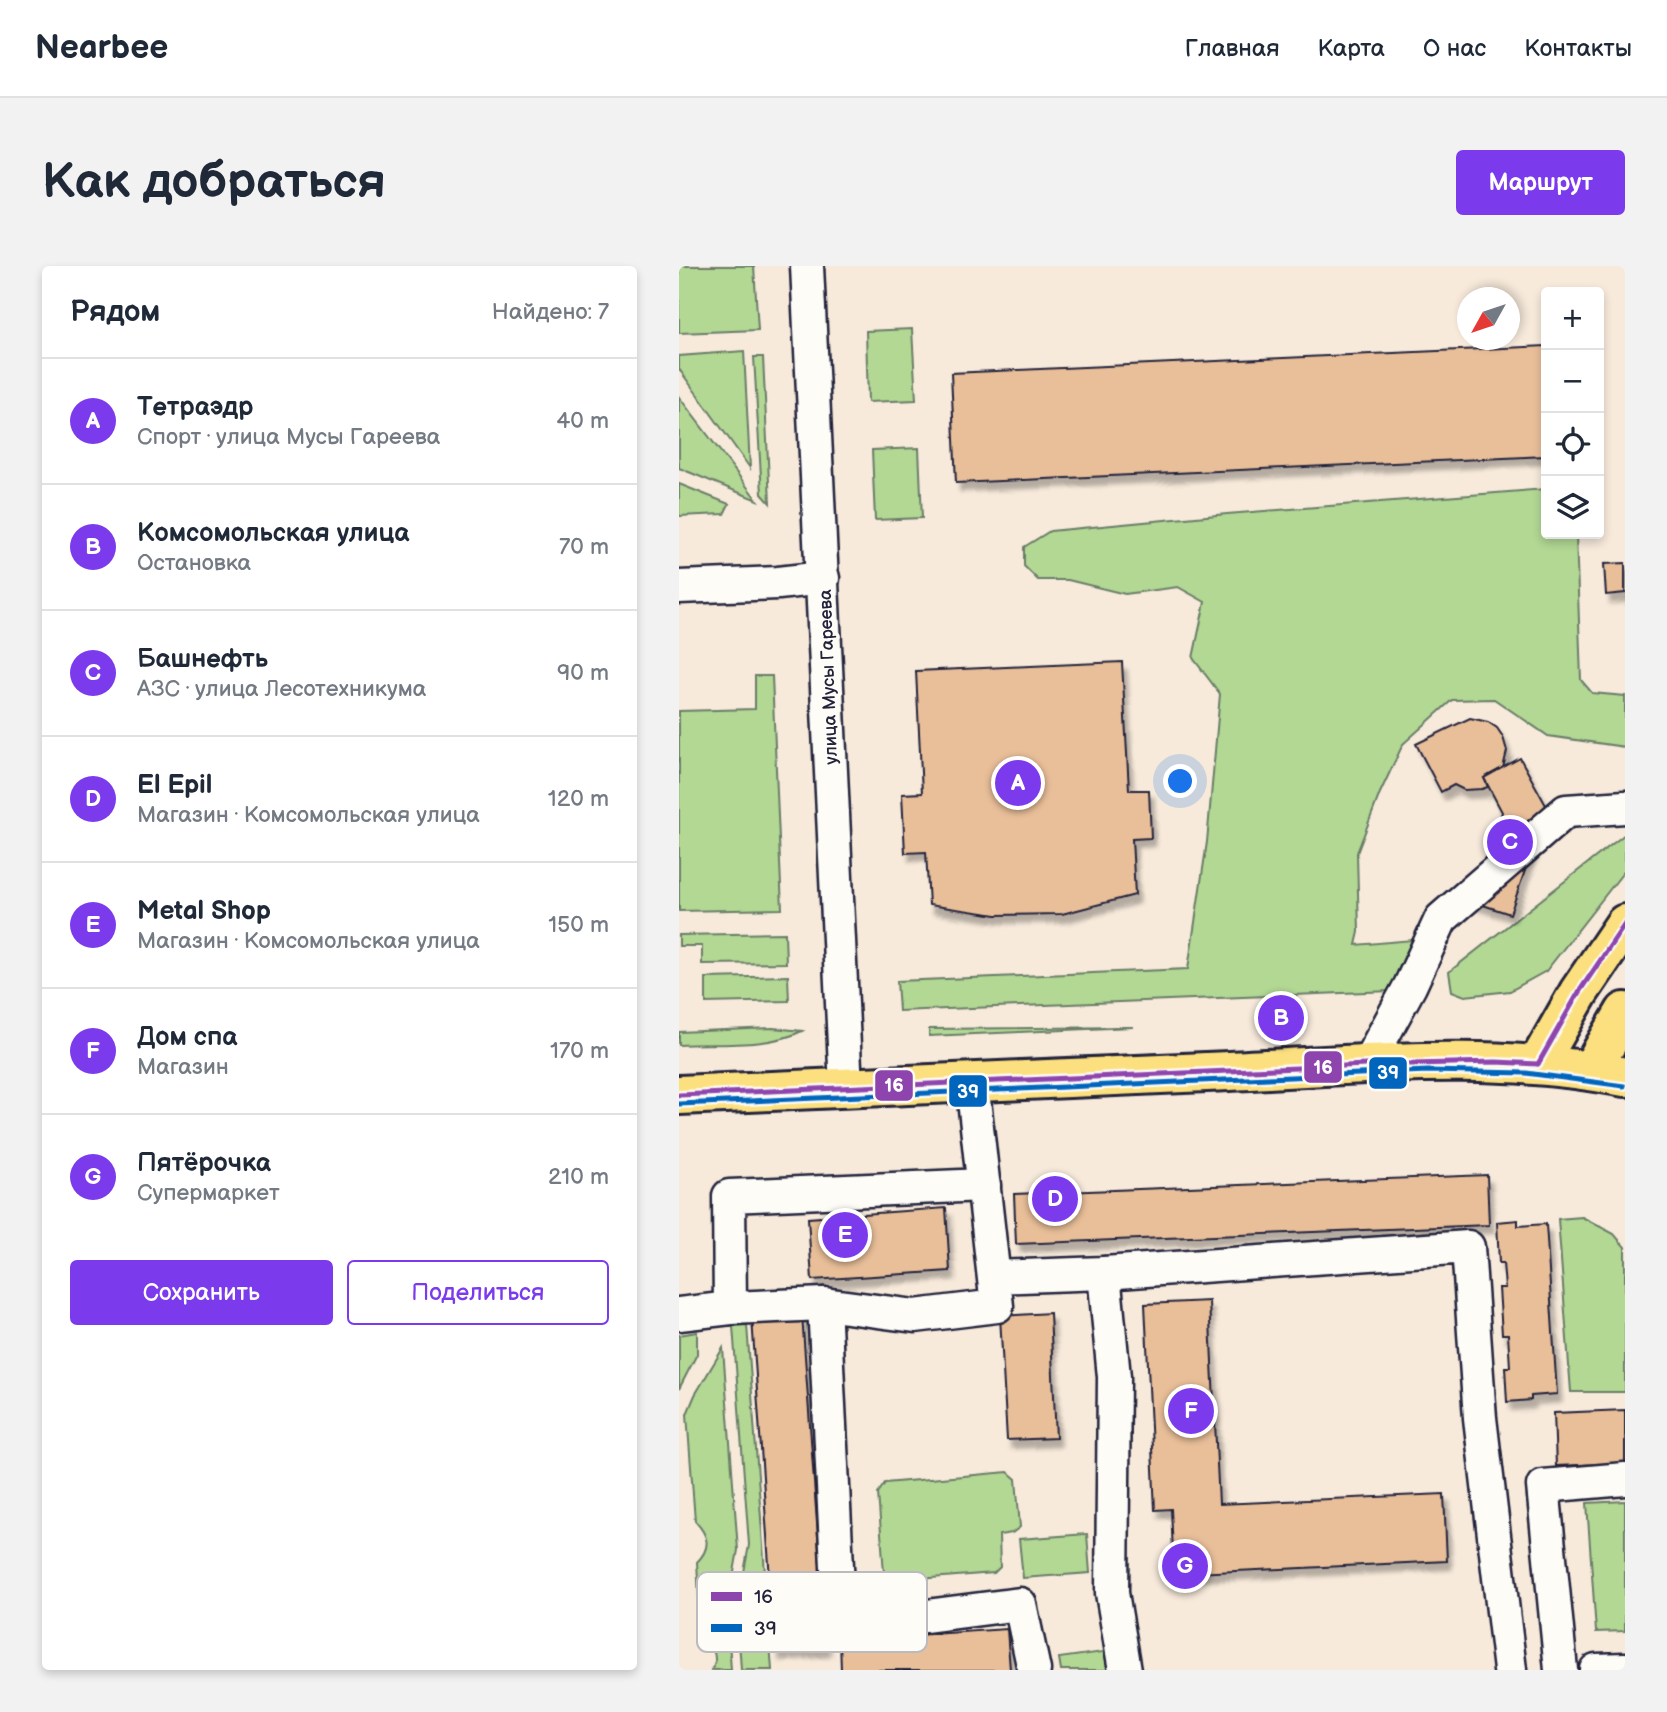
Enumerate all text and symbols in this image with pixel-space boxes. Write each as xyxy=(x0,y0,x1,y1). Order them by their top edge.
text: Nearbee xyxy=(35,28,168,68)
text: Главная xyxy=(1185,34,1279,63)
text: Карта xyxy=(1317,34,1385,63)
text: О нас xyxy=(1423,34,1486,63)
text: Контакты xyxy=(1524,34,1632,63)
button: Маршрут xyxy=(1456,150,1625,215)
text: Как добраться xyxy=(42,153,386,212)
north arrow xyxy=(1457,287,1520,350)
map controls xyxy=(1541,287,1604,539)
button: + xyxy=(1541,287,1604,350)
text: Рядом xyxy=(70,294,160,330)
text: Найдено: 7 xyxy=(492,298,609,326)
button: − xyxy=(1541,350,1604,413)
text: Тетраэдр xyxy=(137,392,254,423)
text: A xyxy=(86,407,100,435)
text: 40 m xyxy=(556,407,609,435)
button: locate xyxy=(1541,413,1604,476)
text: Спорт · улица Мусы Гареева xyxy=(137,423,440,451)
button: layers xyxy=(1541,476,1604,539)
text: Комсомольская улица xyxy=(137,518,409,549)
text: B xyxy=(85,533,101,561)
text: 70 m xyxy=(559,533,609,561)
text: Остановка xyxy=(137,549,251,577)
street label: улица Мусы Гареева xyxy=(815,589,842,765)
text: Башнефть xyxy=(137,644,268,675)
text: C xyxy=(85,659,101,687)
text: 90 m xyxy=(557,659,609,687)
text: АЗС · улица Лесотехникума xyxy=(137,675,426,703)
pin: A xyxy=(995,757,1041,809)
your location xyxy=(1163,764,1197,798)
text: El Epil xyxy=(137,770,212,801)
text: D xyxy=(85,785,101,813)
text: 120 m xyxy=(548,785,609,813)
text: Магазин · Комсомольская улица xyxy=(137,801,480,829)
pin: C xyxy=(1487,816,1533,868)
text: Metal Shop xyxy=(137,896,271,927)
text: E xyxy=(86,911,100,939)
text: 150 m xyxy=(548,911,609,939)
text: Магазин · Комсомольская улица xyxy=(137,927,480,955)
pin: B xyxy=(1258,992,1304,1044)
text: Дом спа xyxy=(137,1022,237,1053)
text: F xyxy=(86,1037,100,1065)
text: 170 m xyxy=(550,1037,609,1065)
line badge: 16 xyxy=(1303,1050,1343,1084)
text: Магазин xyxy=(137,1053,229,1081)
line badge: 39 xyxy=(1368,1056,1408,1090)
text: 16 xyxy=(1313,1057,1333,1080)
text: 39 xyxy=(1377,1062,1399,1085)
line badge: 16 xyxy=(874,1069,914,1102)
line badge: 39 xyxy=(948,1074,988,1108)
text: 16 xyxy=(884,1075,904,1098)
text: 39 xyxy=(957,1081,979,1104)
text: Пятёрочка xyxy=(137,1148,271,1179)
text: G xyxy=(85,1163,101,1191)
text: 210 m xyxy=(548,1163,609,1191)
pin: D xyxy=(1032,1173,1078,1225)
text: Супермаркет xyxy=(137,1179,280,1207)
pin: E xyxy=(822,1209,868,1261)
button: Сохранить xyxy=(70,1260,333,1325)
button: Поделиться xyxy=(347,1260,609,1325)
pin: F xyxy=(1168,1385,1214,1437)
pin: G xyxy=(1162,1540,1208,1592)
legend xyxy=(697,1572,927,1652)
text: 16 xyxy=(754,1586,773,1609)
text: 39 xyxy=(754,1618,777,1641)

